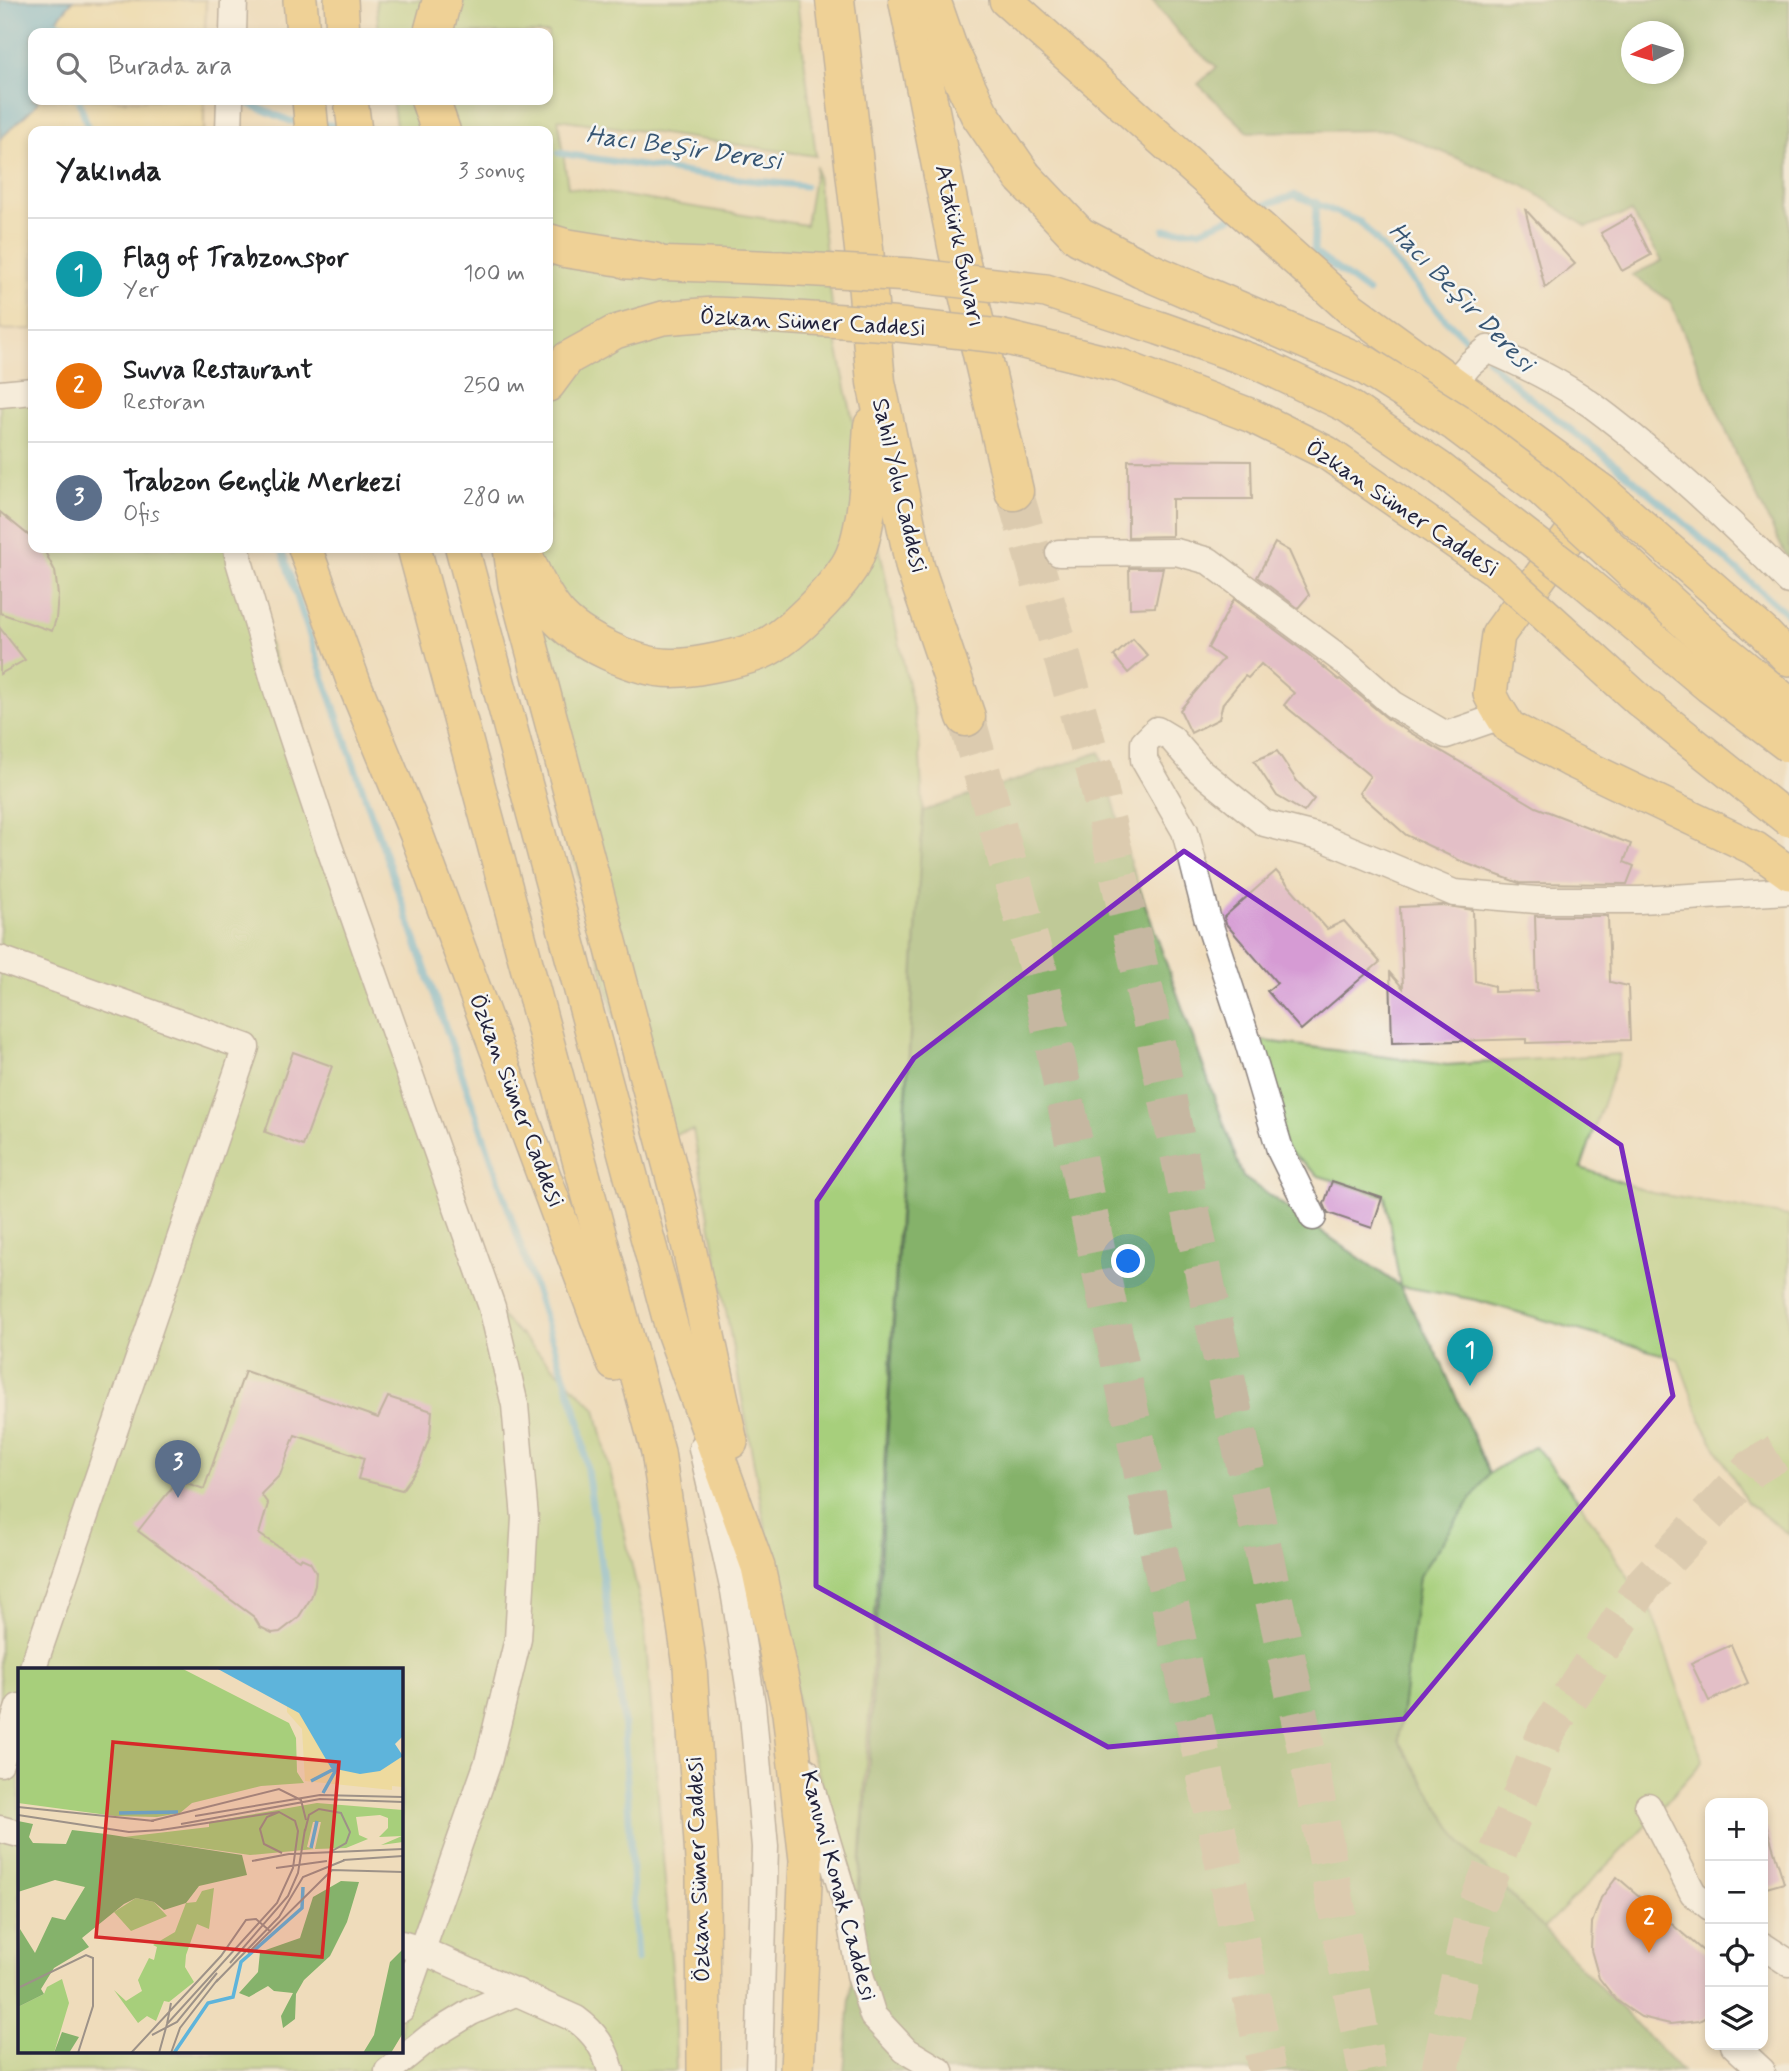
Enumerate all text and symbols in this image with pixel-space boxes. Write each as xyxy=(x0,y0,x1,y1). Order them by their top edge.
north arrow xyxy=(1621,21,1684,84)
search box xyxy=(28,28,553,105)
icon: search xyxy=(52,48,90,86)
text: Burada ara xyxy=(108,50,232,84)
water label: Hacı Beşir Deresi xyxy=(584,118,786,180)
text: Yakında xyxy=(56,152,162,191)
text: 3 sonuç xyxy=(458,157,525,187)
street label: Atatürk Bulvarı xyxy=(927,162,991,330)
water label: Hacı Beşir Deresi xyxy=(1380,215,1543,382)
text: Flag of Trabzonspor xyxy=(123,242,348,276)
text: 1 xyxy=(74,259,84,289)
text: 100 m xyxy=(463,259,525,289)
text: Yer xyxy=(123,276,159,306)
street label: Özkan Sümer Caddesi xyxy=(699,302,927,344)
text: Suvva Restaurant xyxy=(123,354,313,388)
text: 2 xyxy=(73,371,85,401)
text: 250 m xyxy=(463,371,525,401)
text: Restoran xyxy=(123,388,206,418)
street label: Sahil Yolu Caddesi xyxy=(864,395,934,577)
street label: Özkan Sümer Caddesi xyxy=(1299,433,1505,585)
text: Trabzon Gençlik Merkezi xyxy=(123,466,401,500)
text: 3 xyxy=(74,483,84,513)
text: 280 m xyxy=(463,483,525,513)
text: Ofis xyxy=(123,500,160,530)
street label: Özkan Sümer Caddesi xyxy=(461,990,571,1212)
your location xyxy=(1111,1244,1145,1278)
pin: 1 xyxy=(1447,1328,1493,1386)
pin: 3 xyxy=(155,1440,201,1498)
inset map xyxy=(18,1668,402,2054)
street label: Özkan Sümer Caddesi xyxy=(680,1755,718,1983)
street label: Kanuni Konak Caddesi xyxy=(792,1767,884,2005)
map controls xyxy=(1705,1798,1768,2050)
button: + xyxy=(1705,1798,1768,1861)
button: − xyxy=(1705,1861,1768,1924)
pin: 2 xyxy=(1626,1895,1672,1953)
button: locate xyxy=(1705,1924,1768,1987)
button: layers xyxy=(1705,1987,1768,2050)

